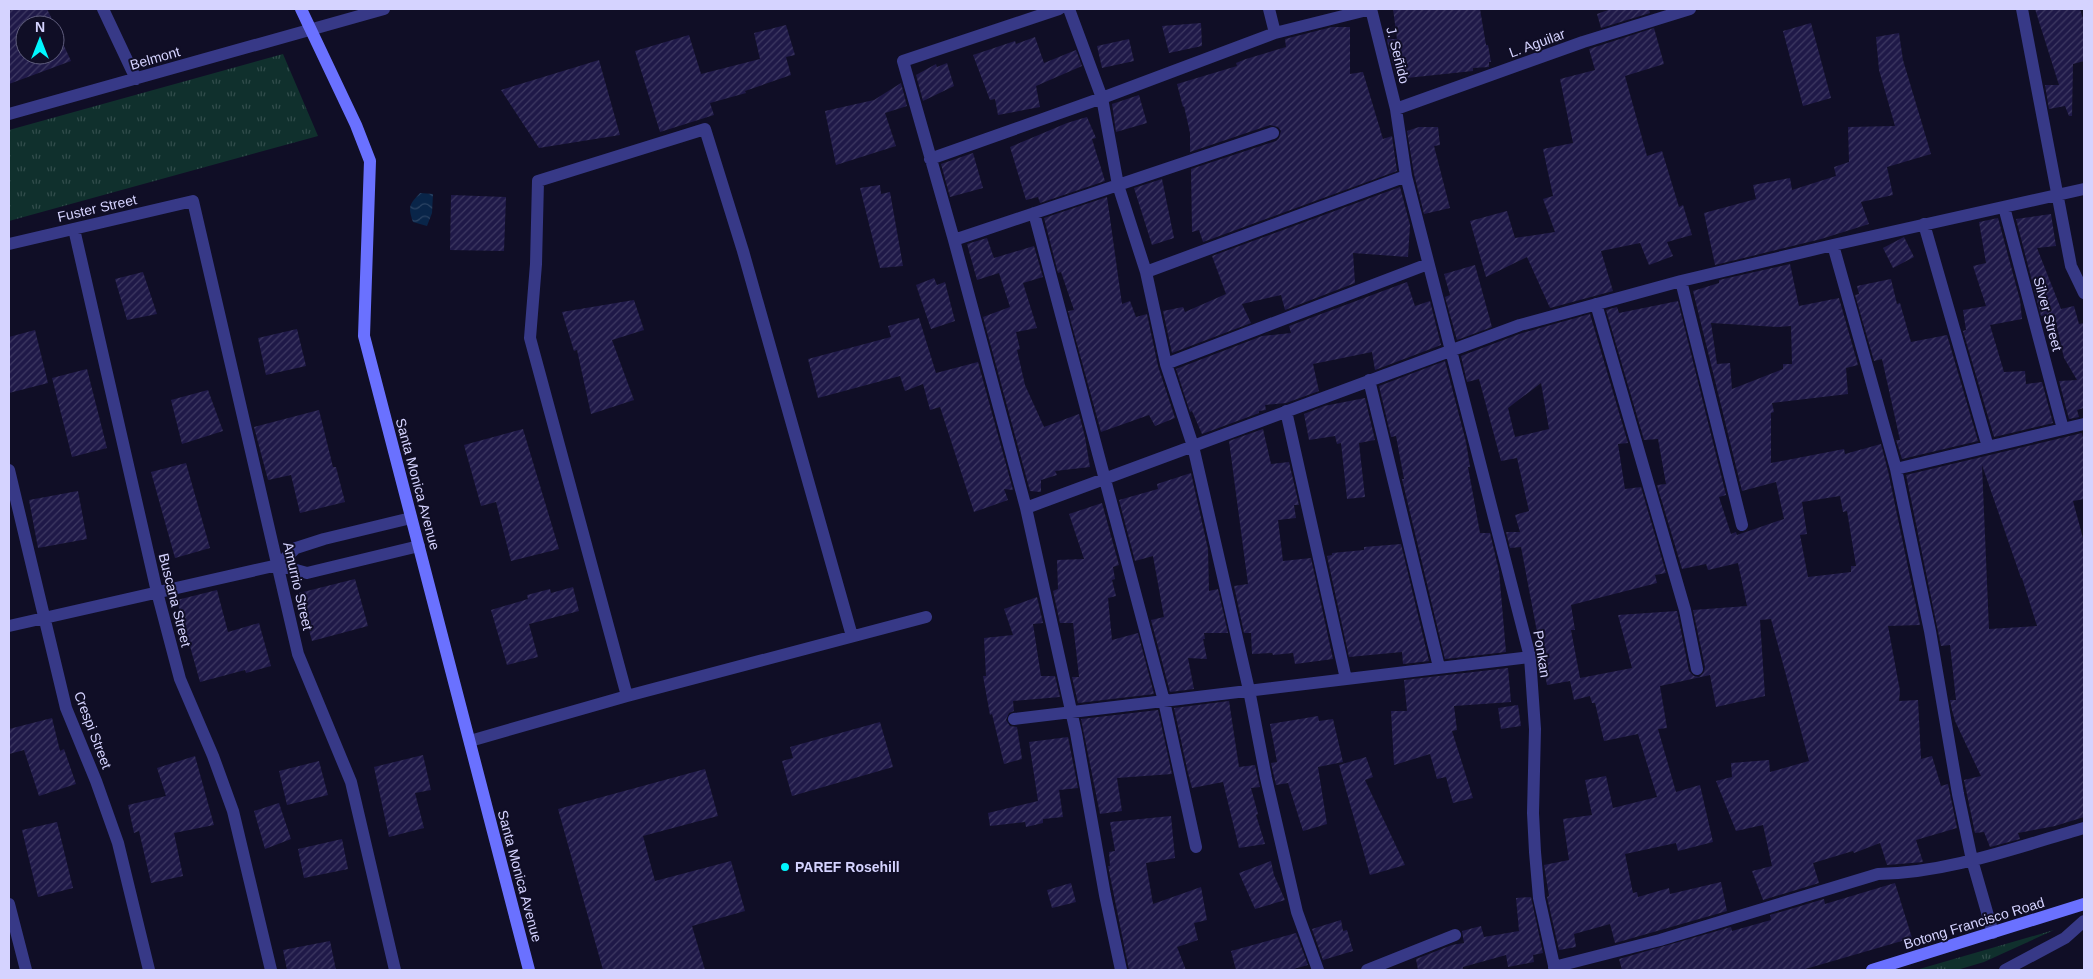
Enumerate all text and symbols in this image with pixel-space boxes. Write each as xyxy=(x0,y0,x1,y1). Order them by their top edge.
north arrow xyxy=(15,15,65,65)
text: N xyxy=(35,19,45,35)
street label: J. Señido xyxy=(1383,25,1413,85)
street label: L. Aguilar xyxy=(1507,25,1567,61)
street label: Belmont xyxy=(128,43,182,73)
street label: Fuster Street xyxy=(56,191,138,225)
street label: Silver Street xyxy=(2030,275,2066,353)
street label: Santa Monica Avenue xyxy=(393,416,443,552)
street label: Amurrio Street xyxy=(280,540,316,632)
street label: Buscana Street xyxy=(156,552,194,648)
street label: Ponkan xyxy=(1530,629,1554,679)
street label: Crespi Street xyxy=(71,689,115,771)
street label: Santa Monica Avenue xyxy=(495,808,545,944)
place label: PAREF Rosehill xyxy=(795,859,900,875)
marker: PAREF Rosehill xyxy=(779,861,791,873)
street label: Botong Francisco Road xyxy=(1902,894,2046,952)

